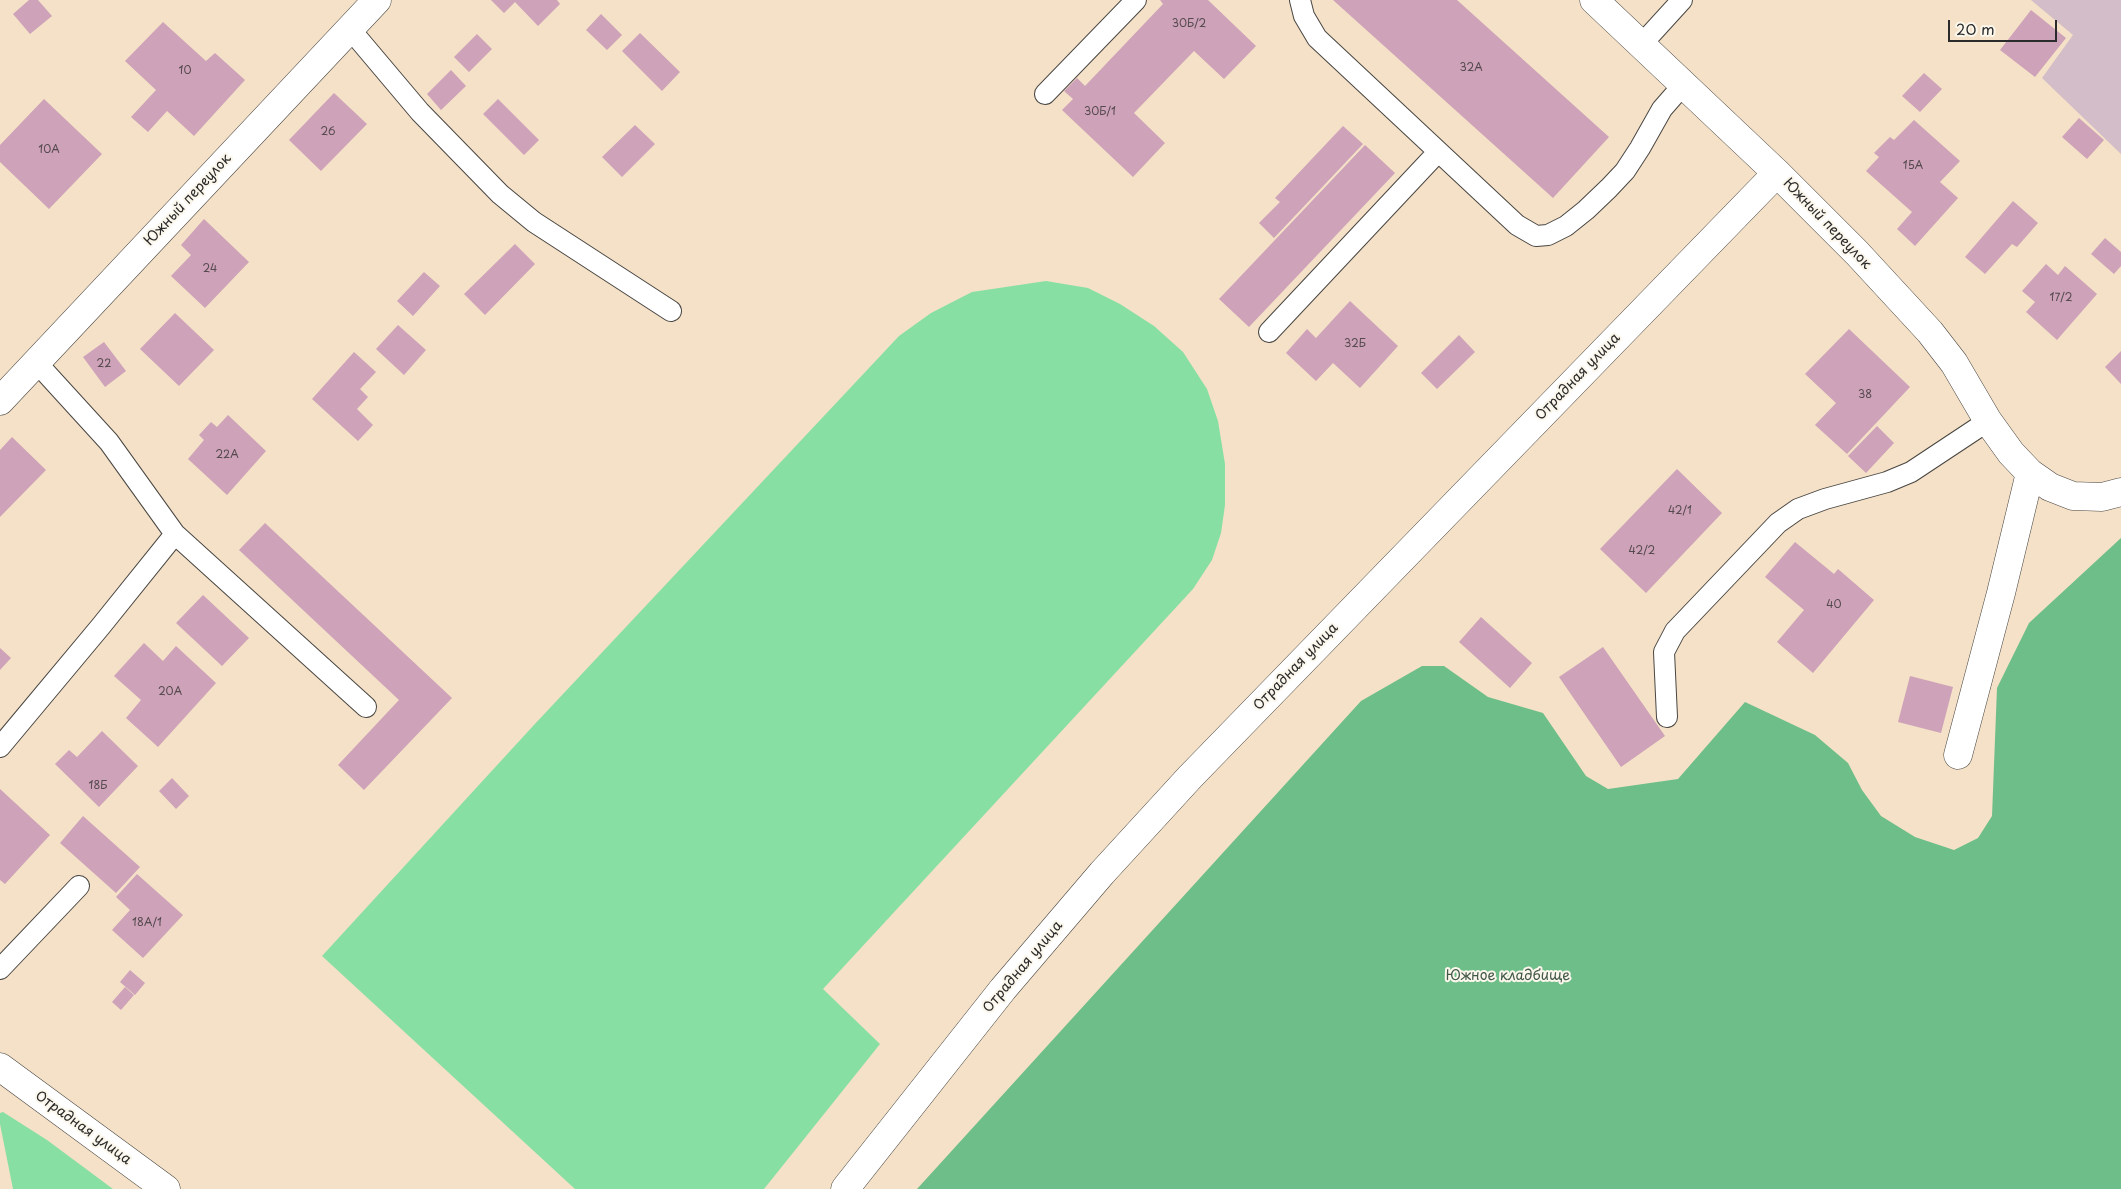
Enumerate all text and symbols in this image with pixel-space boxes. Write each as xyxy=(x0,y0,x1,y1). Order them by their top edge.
scale bar xyxy=(1951,10,2060,42)
house number: 30Б/2 xyxy=(1172,17,1206,31)
text: 20 m xyxy=(1956,17,1995,40)
house number: 32А xyxy=(1459,61,1483,75)
house number: 10 xyxy=(179,64,191,78)
house number: 30Б/1 xyxy=(1084,105,1116,119)
house number: 26 xyxy=(320,125,336,139)
house number: 10А xyxy=(38,143,60,157)
street label: Южный переулок xyxy=(141,151,235,249)
house number: 15А xyxy=(1903,159,1923,173)
street label: Южный переулок xyxy=(1779,175,1875,273)
house number: 24 xyxy=(203,262,217,276)
house number: 17/2 xyxy=(2050,291,2072,305)
street label: Отрадная улица xyxy=(1532,330,1624,424)
house number: 32Б xyxy=(1344,337,1366,351)
house number: 22 xyxy=(97,357,111,371)
house number: 38 xyxy=(1858,388,1872,402)
house number: 22А xyxy=(215,448,239,462)
house number: 42/1 xyxy=(1668,504,1692,518)
house number: 42/2 xyxy=(1629,544,1655,558)
house number: 40 xyxy=(1826,598,1842,612)
street label: Отрадная улица xyxy=(1250,620,1342,714)
house number: 20А xyxy=(158,685,182,699)
house number: 18Б xyxy=(89,779,107,793)
house number: 18А/1 xyxy=(132,916,162,930)
street label: Отрадная улица xyxy=(980,918,1066,1016)
park label: Южное кладбище xyxy=(1446,968,1570,984)
street label: Отрадная улица xyxy=(32,1088,134,1168)

